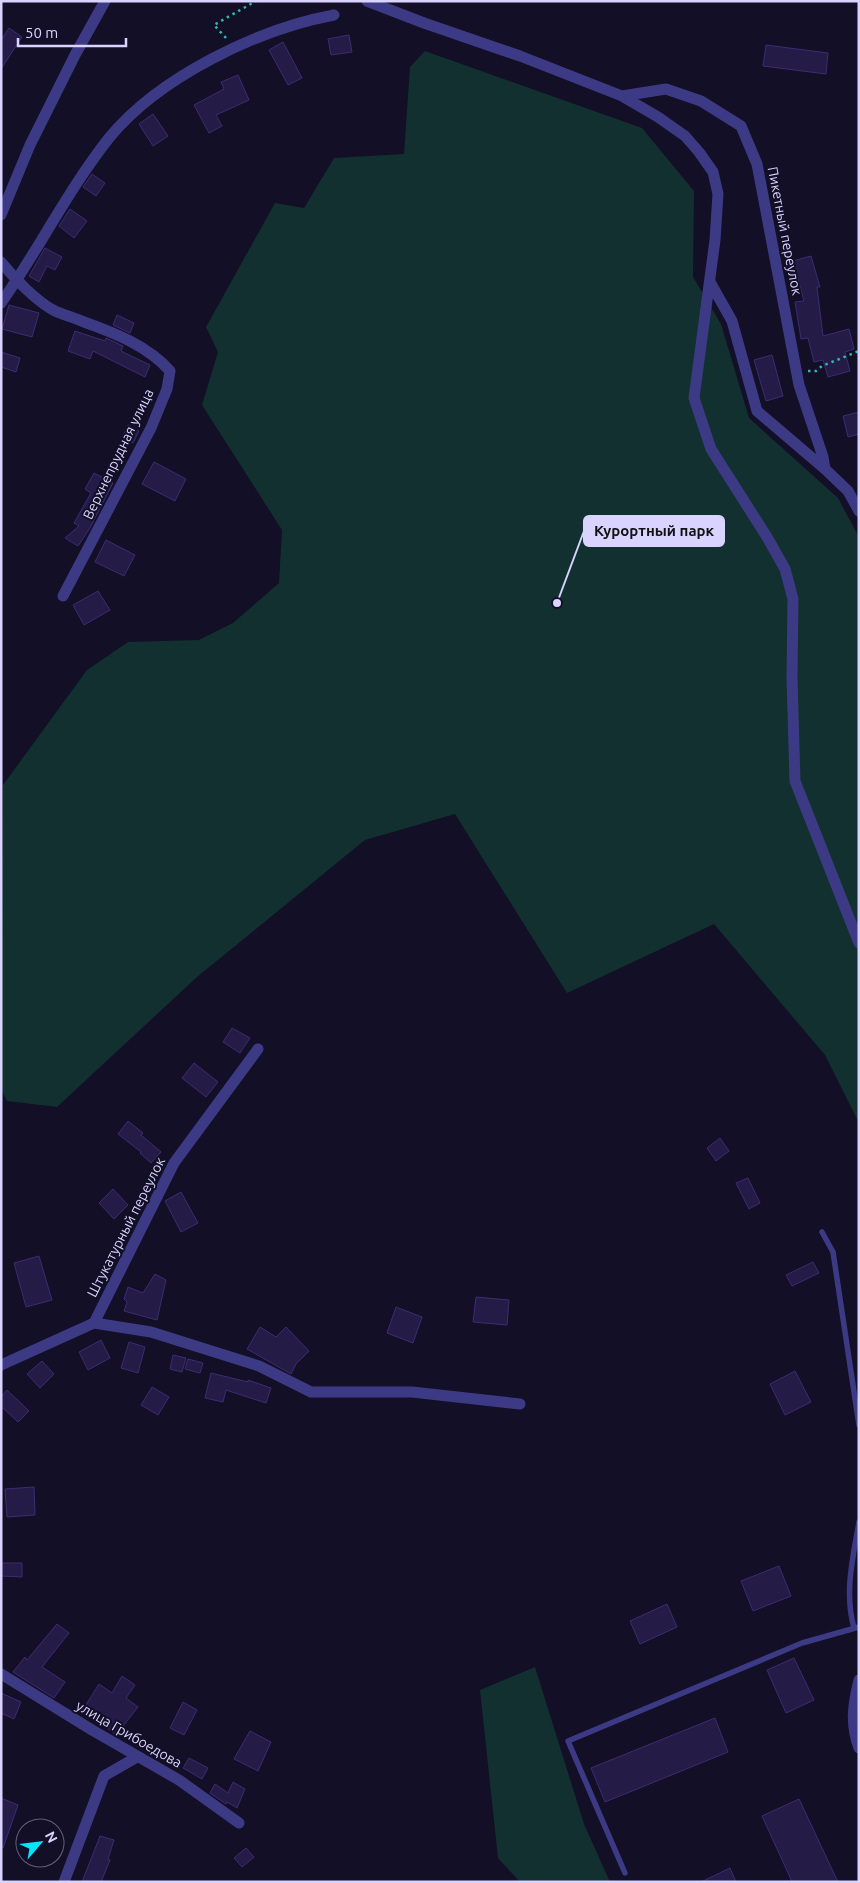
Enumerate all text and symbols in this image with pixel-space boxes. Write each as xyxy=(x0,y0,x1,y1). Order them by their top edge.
scale bar xyxy=(18,15,125,47)
text: 50 m xyxy=(25,24,58,41)
street label: Пикетный переулок xyxy=(765,165,805,297)
street label: Верхнепрудная улица xyxy=(79,386,157,522)
callout: Курортный парк xyxy=(584,516,724,546)
text: Курортный парк xyxy=(594,522,715,539)
street label: Штукатурный переулок xyxy=(84,1154,168,1300)
street label: улица Грибоедова xyxy=(73,1697,185,1771)
north arrow xyxy=(15,1818,65,1868)
text: N xyxy=(42,1829,61,1845)

